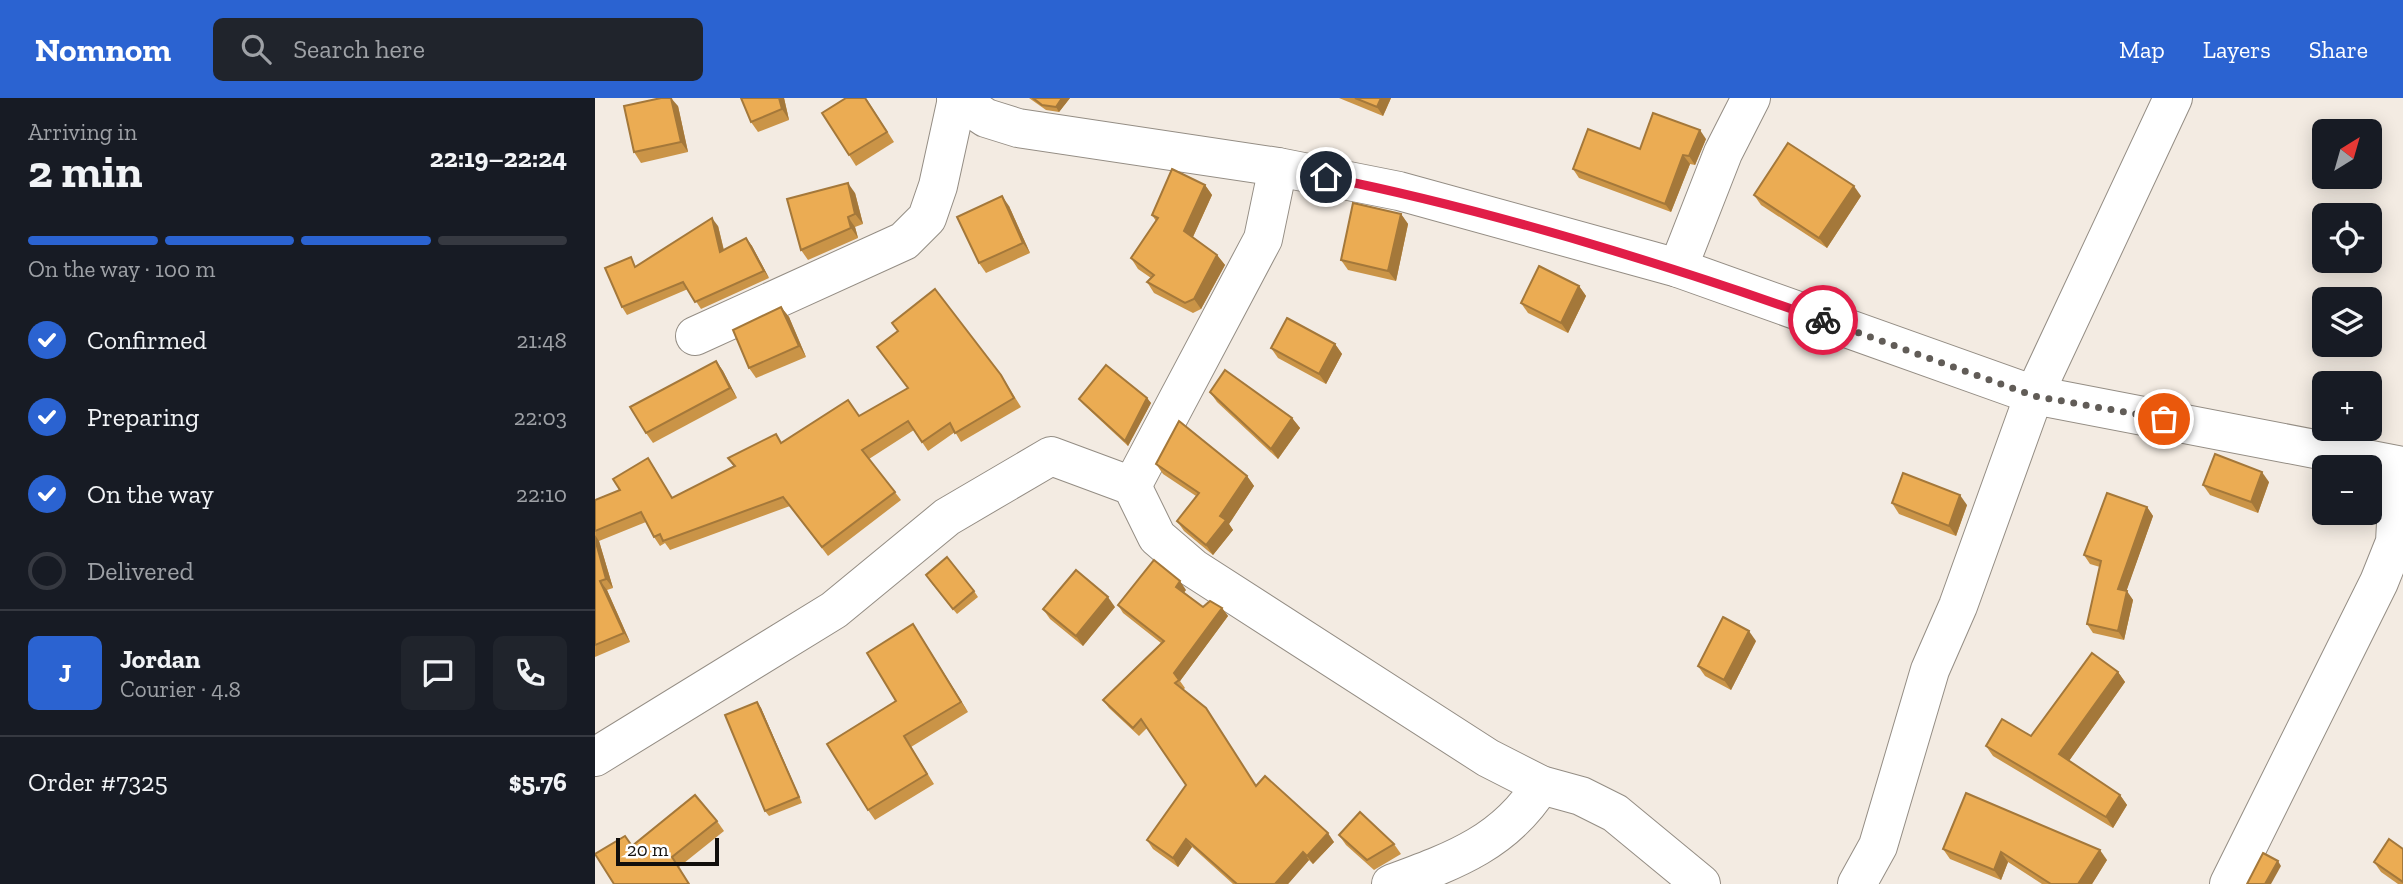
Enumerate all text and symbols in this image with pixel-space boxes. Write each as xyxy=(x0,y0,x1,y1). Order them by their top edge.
search box xyxy=(213,18,703,81)
text: Nomnom xyxy=(35,30,171,69)
icon: search xyxy=(237,30,275,68)
text: Search here xyxy=(293,33,425,65)
text: Map xyxy=(2119,35,2165,64)
text: Layers xyxy=(2203,35,2271,64)
text: Share xyxy=(2309,35,2368,64)
text: Arriving in xyxy=(28,118,137,146)
north arrow xyxy=(2312,119,2382,189)
map controls xyxy=(2312,119,2382,525)
text: 22:19–22:24 xyxy=(430,142,567,174)
text: 2 min xyxy=(28,144,143,199)
pin xyxy=(1296,147,1356,207)
icon: home xyxy=(1307,158,1345,196)
button: locate xyxy=(2312,203,2382,273)
text: On the way · 100 m xyxy=(28,255,215,283)
courier xyxy=(1788,285,1858,355)
button: layers xyxy=(2312,287,2382,357)
icon: bike xyxy=(1804,301,1842,339)
icon: check xyxy=(28,321,66,359)
text: Confirmed xyxy=(87,324,207,356)
text: 21:48 xyxy=(516,326,567,354)
button: + xyxy=(2312,371,2382,441)
pin xyxy=(2134,389,2194,449)
icon: check xyxy=(28,398,66,436)
icon: bag xyxy=(2145,400,2183,438)
text: Preparing xyxy=(87,401,199,433)
text: 22:03 xyxy=(514,403,567,431)
button: − xyxy=(2312,455,2382,525)
icon: check xyxy=(28,475,66,513)
text: On the way xyxy=(87,478,214,510)
text: 22:10 xyxy=(516,480,567,508)
text: Delivered xyxy=(87,555,194,587)
button: chat xyxy=(401,636,475,710)
button: phone xyxy=(493,636,567,710)
text: Jordan xyxy=(120,643,200,675)
text: J xyxy=(59,657,71,689)
text: Courier · 4.8 xyxy=(120,675,241,703)
text: Order #7325 xyxy=(28,766,168,798)
text: $5.76 xyxy=(509,766,567,798)
scale bar xyxy=(616,835,719,867)
text: 20 m xyxy=(627,838,668,861)

